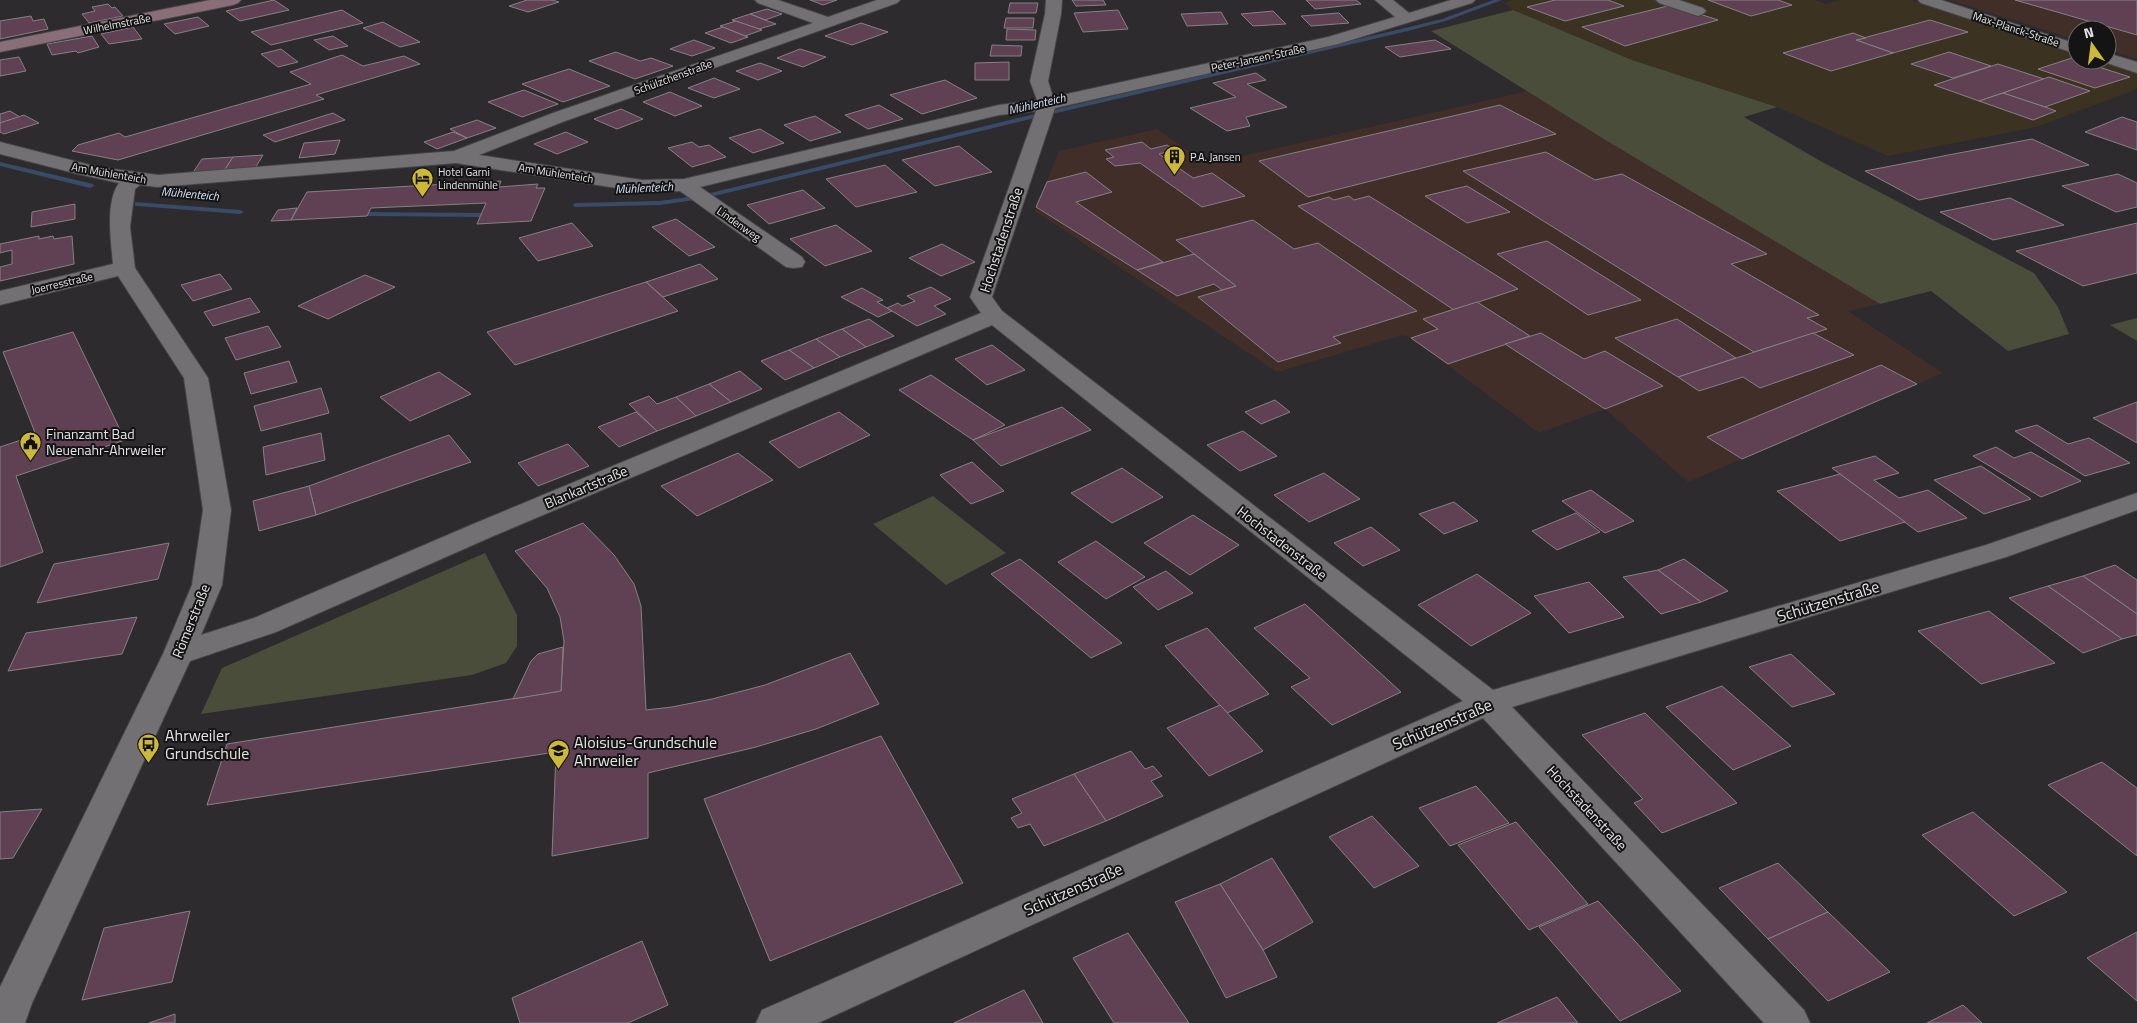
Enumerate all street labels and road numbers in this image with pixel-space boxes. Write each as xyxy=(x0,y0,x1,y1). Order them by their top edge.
street label: Max-Planck-Straße xyxy=(1971,8,2062,51)
street label: Wilhelmstraße xyxy=(82,10,152,38)
street label: Peter-Jansen-Straße xyxy=(1209,40,1307,76)
street label: Schülzchenstraße xyxy=(632,55,715,99)
street label: Am Mühlenteich xyxy=(70,159,148,187)
street label: Am Mühlenteich xyxy=(517,159,595,187)
street label: Hochstadenstraße xyxy=(974,185,1027,295)
street label: Lindenweg xyxy=(714,203,764,245)
street label: Joerresstraße xyxy=(30,268,95,298)
street label: Blankartstraße xyxy=(541,460,631,513)
street label: Hochstadenstraße xyxy=(1233,501,1332,585)
street label: Schützenstraße xyxy=(1774,574,1882,628)
street label: Römerstraße xyxy=(166,581,215,661)
street label: Schützenstraße xyxy=(1388,692,1496,756)
street label: Hochstadenstraße xyxy=(1542,761,1632,855)
street label: Schützenstraße xyxy=(1020,856,1126,922)

